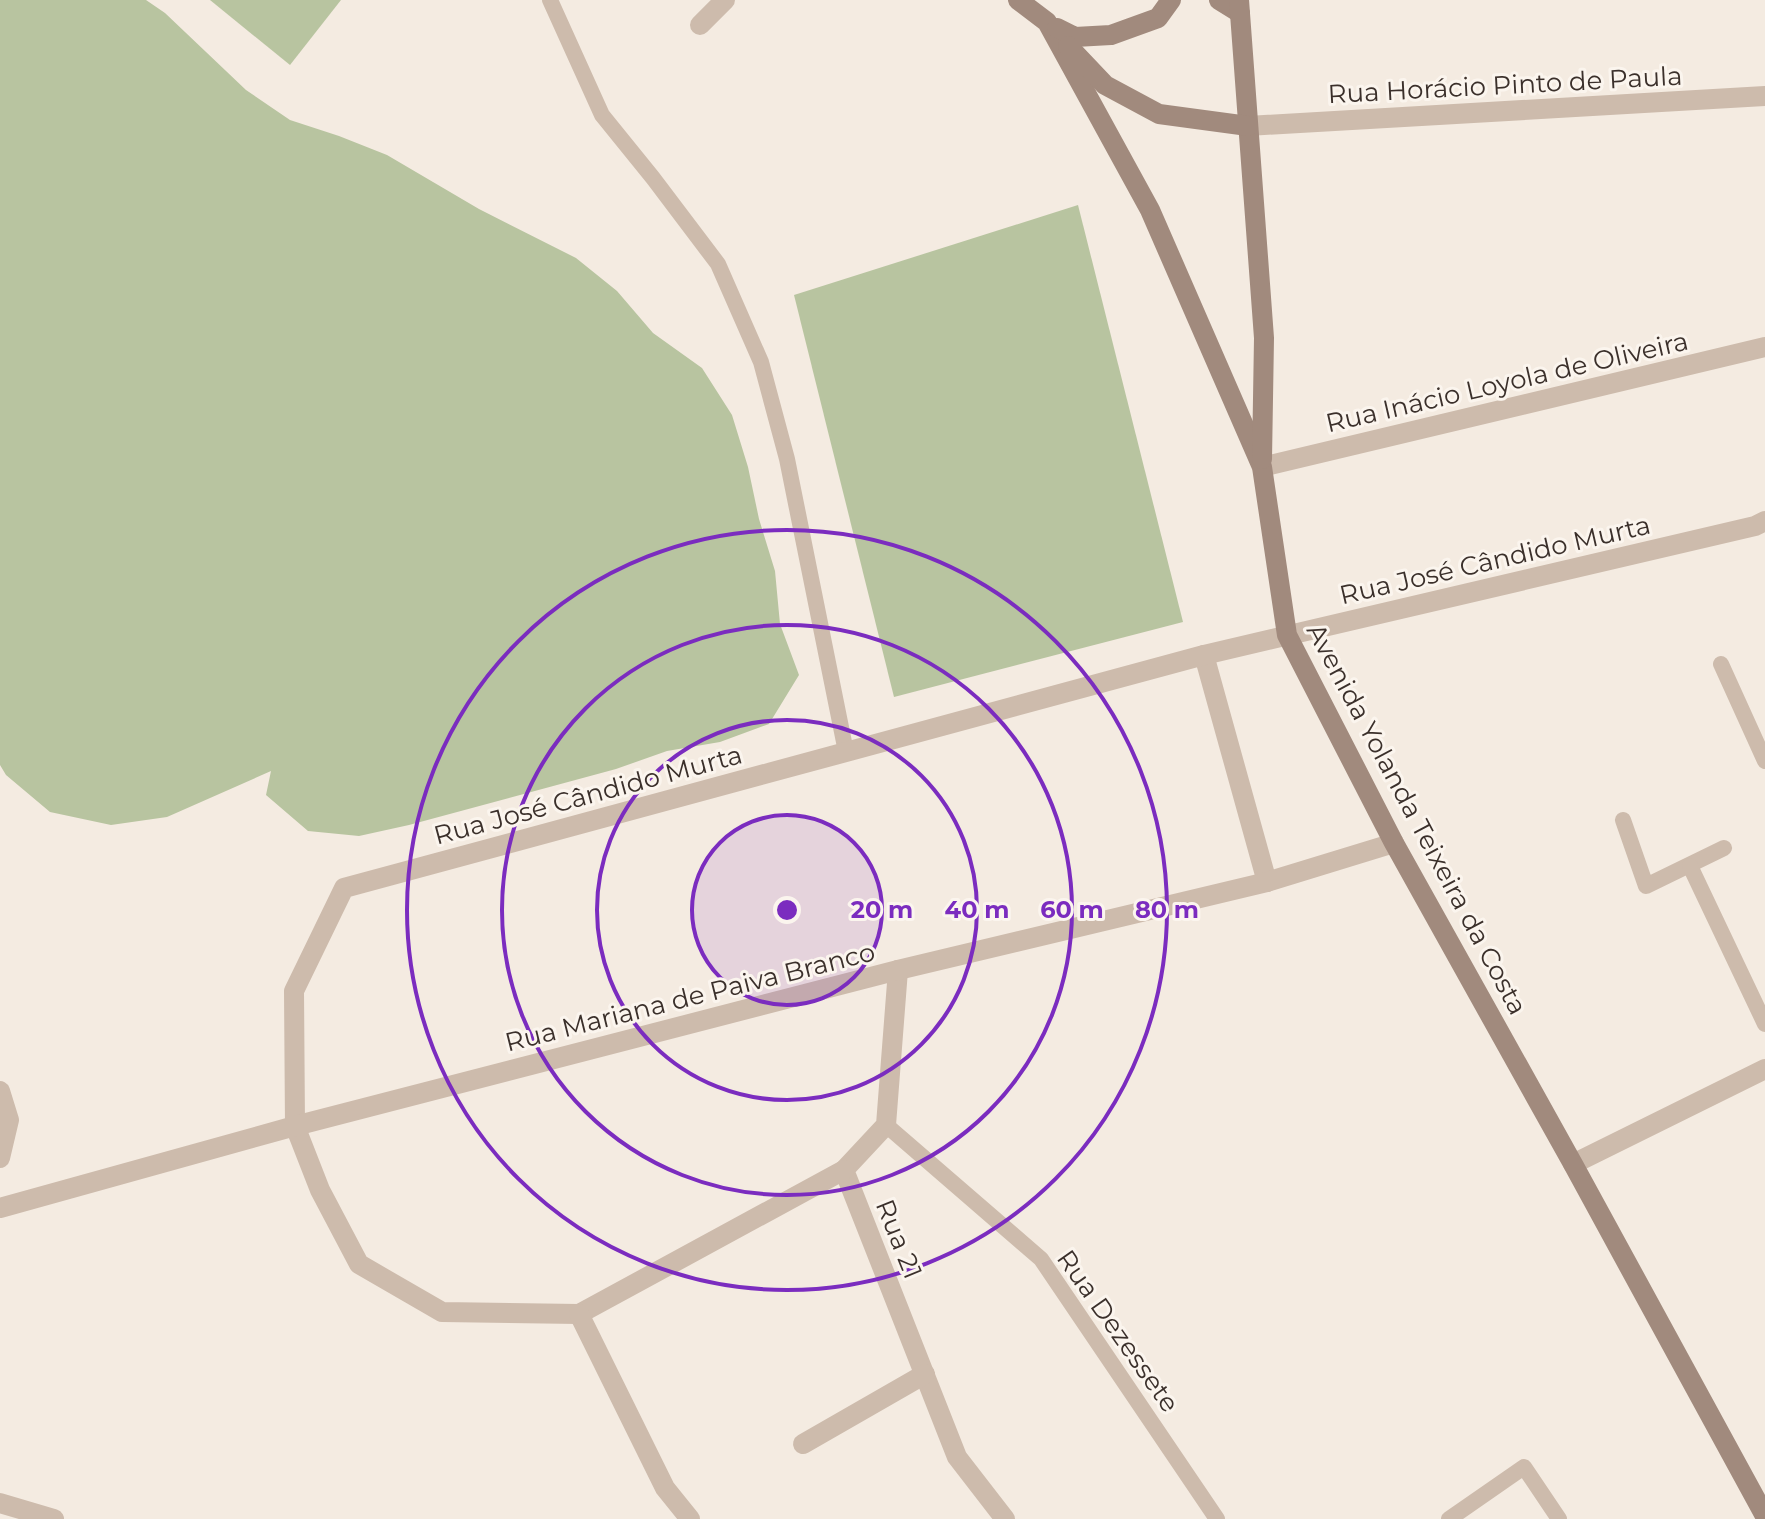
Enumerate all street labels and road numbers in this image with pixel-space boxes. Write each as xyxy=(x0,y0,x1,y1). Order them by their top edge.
street label: Rua Horácio Pinto de Paula xyxy=(1327,60,1683,110)
street label: Rua Inácio Loyola de Oliveira xyxy=(1323,325,1691,439)
street label: Rua José Cândido Murta xyxy=(1336,509,1654,611)
street label: Avenida Yolanda Teixeira da Costa xyxy=(1300,618,1534,1020)
street label: Rua José Cândido Murta xyxy=(430,738,746,852)
street label: Rua Mariana de Paiva Branco xyxy=(502,936,878,1058)
street label: Rua 21 xyxy=(869,1195,929,1283)
street label: Rua Dezessete xyxy=(1050,1244,1186,1418)

